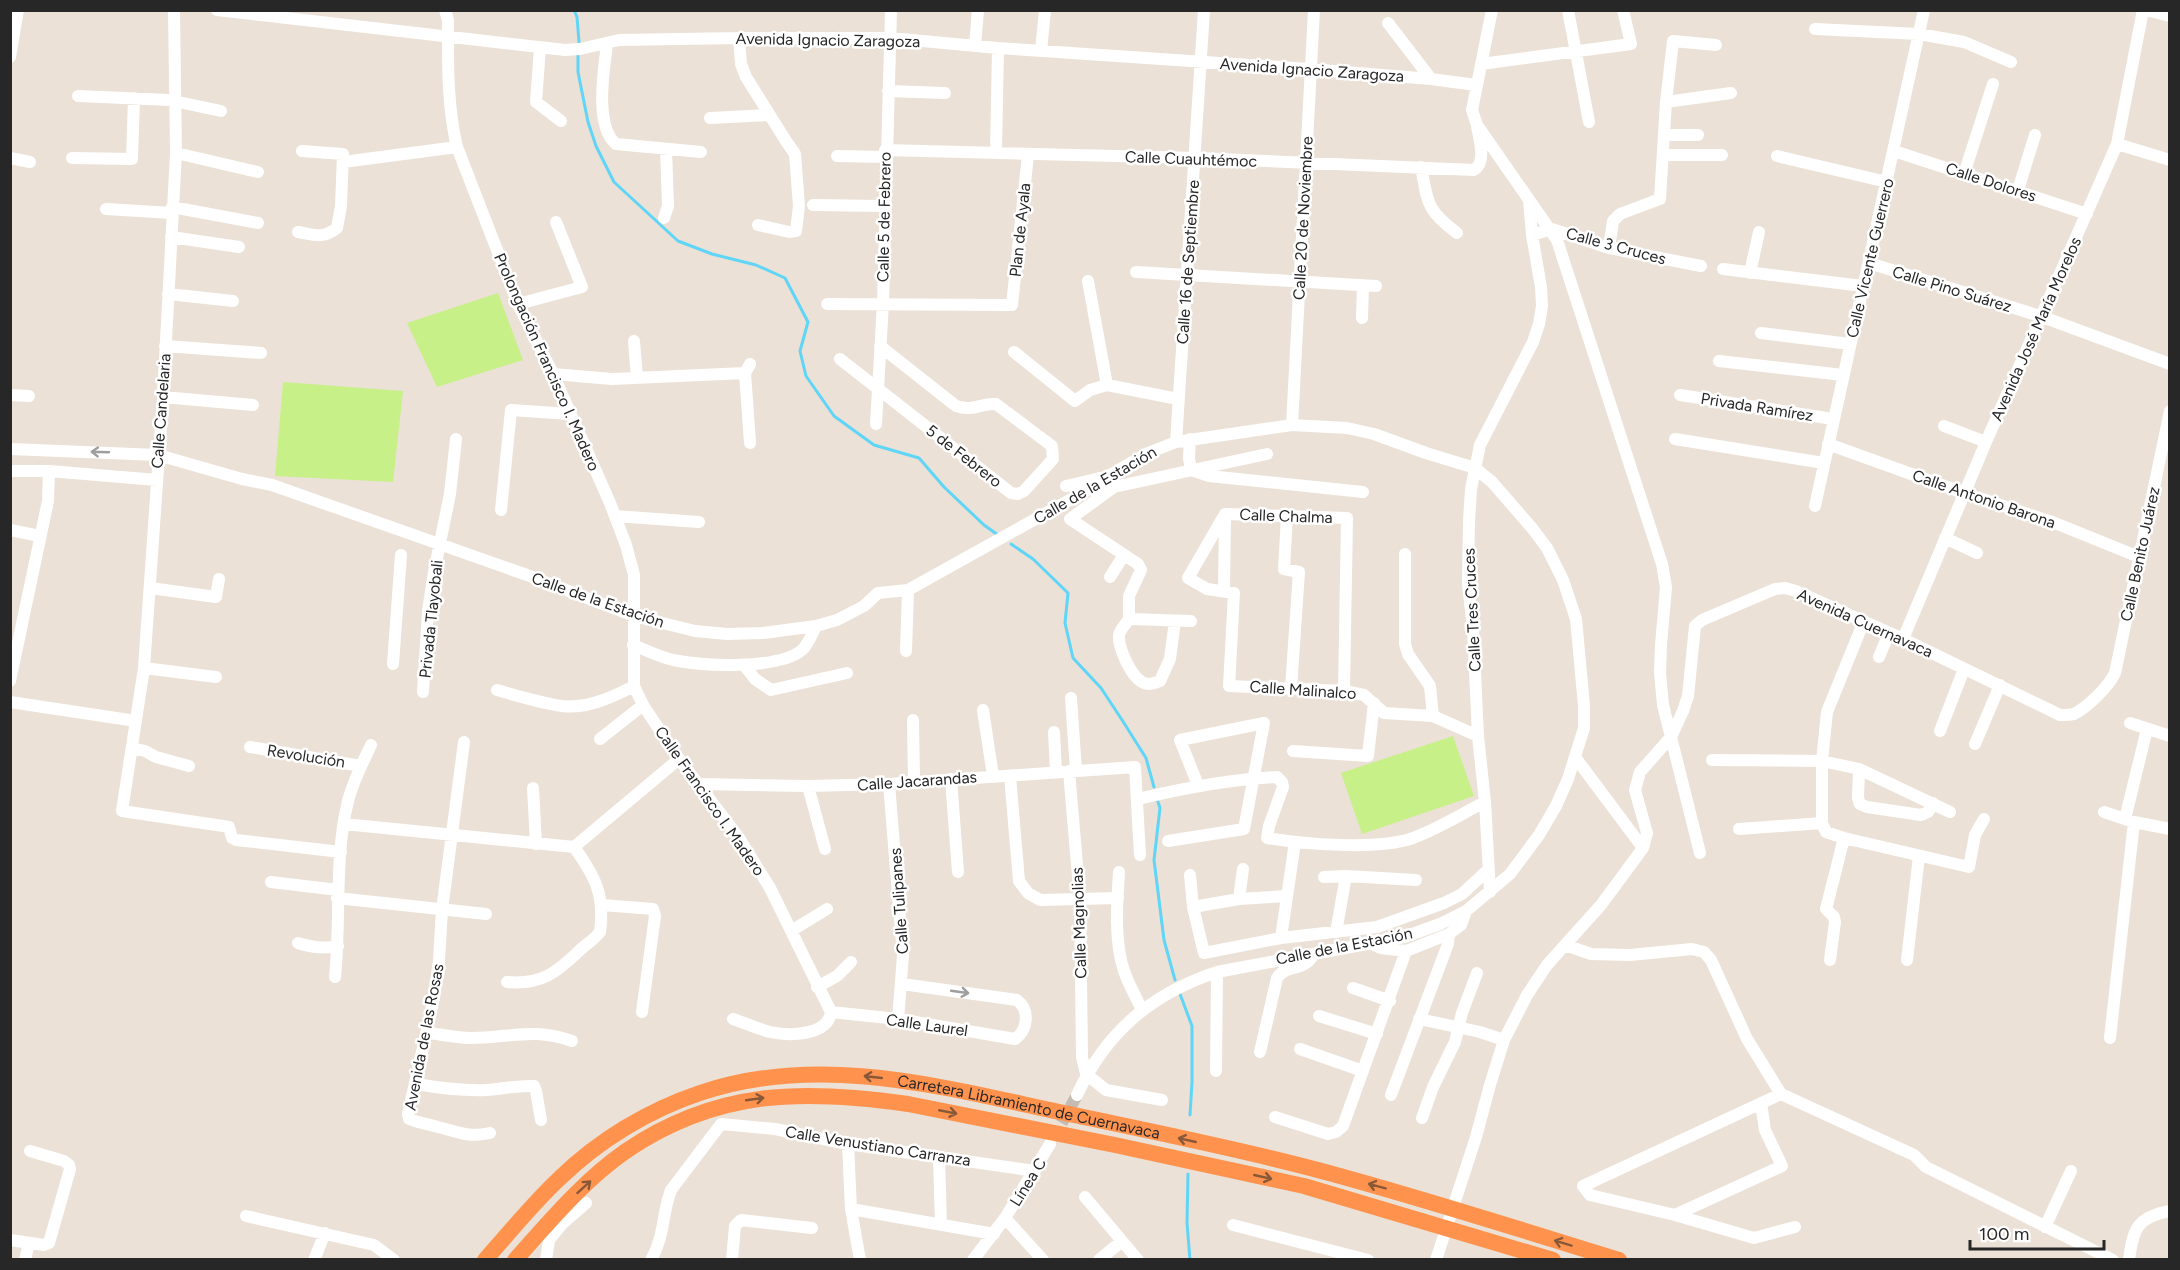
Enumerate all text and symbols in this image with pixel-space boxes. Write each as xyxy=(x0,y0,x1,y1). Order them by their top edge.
street label: Avenida Ignacio Zaragoza xyxy=(735,29,921,51)
street label: Avenida Ignacio Zaragoza xyxy=(1219,54,1405,86)
street label: Calle 20 de Noviembre xyxy=(1289,135,1317,300)
street label: Calle Cuauhtémoc xyxy=(1125,147,1258,171)
street label: Calle 5 de Febrero xyxy=(873,152,895,282)
street label: Calle Dolores xyxy=(1943,158,2039,206)
street label: Calle Vicente Guerrero xyxy=(1842,176,1898,340)
street label: Calle 16 de Septiembre xyxy=(1173,179,1203,345)
street label: Plan de Ayala xyxy=(1006,182,1034,278)
street label: Calle 3 Cruces xyxy=(1564,224,1668,268)
street label: Avenida José María Morelos xyxy=(1987,234,2085,424)
street label: Prolongación Francisco I. Madero xyxy=(490,250,604,474)
street label: Calle Pino Suárez xyxy=(1890,262,2014,316)
street label: Calle Candelaria xyxy=(148,353,174,469)
street label: Privada Ramírez xyxy=(1699,389,1815,425)
street label: 5 de Febrero xyxy=(922,421,1006,491)
street label: Calle de la Estación xyxy=(1030,442,1160,528)
one-way arrow xyxy=(90,447,110,458)
street label: Calle Antonio Barona xyxy=(1910,466,2058,532)
street label: Calle Benito Juárez xyxy=(2116,485,2164,623)
street label: Calle Chalma xyxy=(1239,505,1333,527)
street label: Calle Tres Cruces xyxy=(1459,548,1485,672)
street label: Privada Tlayobali xyxy=(415,559,447,679)
street label: Calle de la Estación xyxy=(529,568,667,632)
street label: Avenida Cuernavaca xyxy=(1794,585,1936,661)
street label: Calle Malinalco xyxy=(1249,677,1357,703)
street label: Calle Francisco I. Madero xyxy=(651,723,769,879)
street label: Revolución xyxy=(266,740,347,772)
street label: Calle Jacarandas xyxy=(856,767,978,795)
street label: Calle Tulipanes xyxy=(886,847,912,955)
street label: Calle Magnolias xyxy=(1068,867,1090,979)
street label: Calle de la Estación xyxy=(1274,923,1414,969)
street label: Avenida de las Rosas xyxy=(400,962,448,1112)
one-way arrow xyxy=(949,987,969,998)
street label: Calle Laurel xyxy=(885,1010,969,1040)
one-way arrow xyxy=(863,1071,883,1082)
street label: Carretera Libramiento de Cuernavaca xyxy=(896,1071,1162,1142)
one-way arrow xyxy=(744,1093,764,1104)
one-way arrow xyxy=(938,1107,957,1118)
street label: Calle Venustiano Carranza xyxy=(784,1122,972,1170)
one-way arrow xyxy=(1178,1134,1198,1145)
street label: Línea C xyxy=(1006,1154,1050,1210)
one-way arrow xyxy=(1252,1172,1272,1183)
one-way arrow xyxy=(576,1180,591,1194)
one-way arrow xyxy=(1368,1180,1387,1191)
scale bar xyxy=(1970,1213,2104,1251)
text: 100 m xyxy=(1979,1223,2029,1245)
one-way arrow xyxy=(1554,1236,1573,1247)

